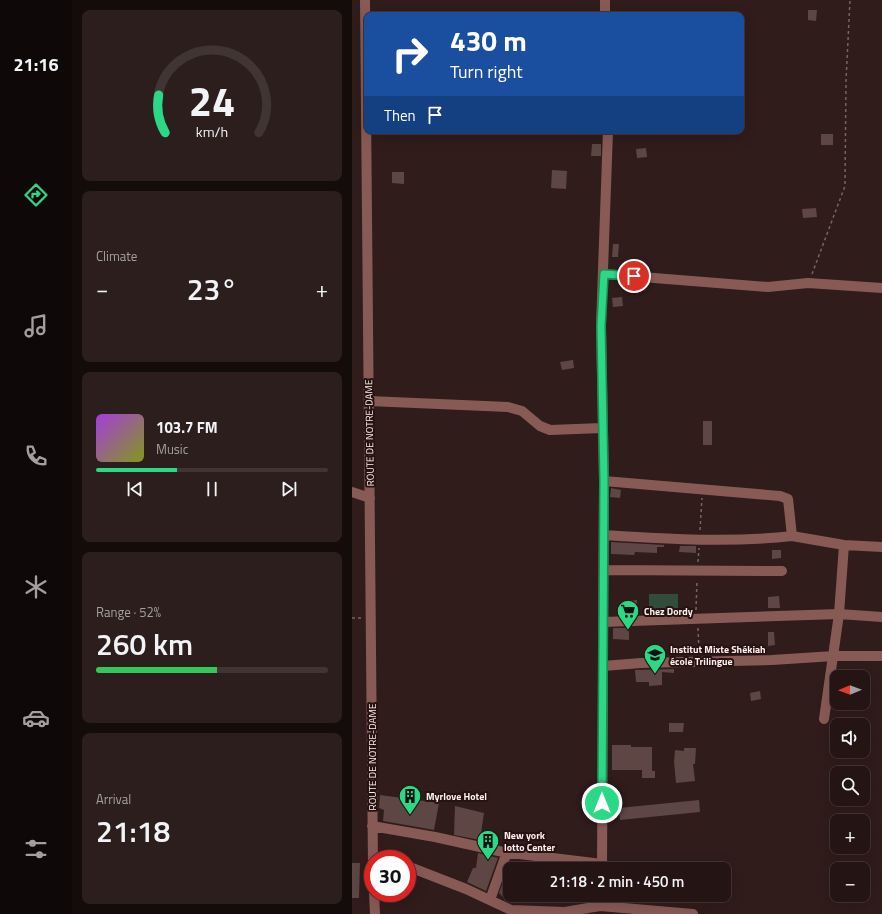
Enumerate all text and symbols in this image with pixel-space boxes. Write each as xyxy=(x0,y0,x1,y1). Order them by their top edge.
text: 430 m xyxy=(450,19,527,62)
icon: right xyxy=(384,28,436,80)
text: 21:16 xyxy=(14,51,58,78)
text: Turn right xyxy=(450,58,523,85)
text: 24 xyxy=(189,69,235,132)
text: Then xyxy=(384,104,416,127)
icon: arrive xyxy=(424,104,446,126)
text: km/h xyxy=(196,121,228,143)
icon: directions xyxy=(22,181,50,209)
text: Climate xyxy=(96,246,137,266)
pin xyxy=(617,259,651,293)
icon: arrive xyxy=(623,265,645,287)
text: 23° xyxy=(187,266,237,312)
text: − xyxy=(96,272,108,306)
text: + xyxy=(316,272,328,306)
icon: music xyxy=(22,312,50,340)
street label: ROUTE DE NOTRE-DAME xyxy=(361,379,378,487)
text: 103.7 FM xyxy=(156,416,218,439)
text: Music xyxy=(156,439,188,459)
icon: phone xyxy=(22,442,50,470)
icon: previous xyxy=(124,478,146,500)
icon: pause xyxy=(201,478,223,500)
icon: next xyxy=(278,478,300,500)
icon: climate xyxy=(22,573,50,601)
supermarket icon: Chez Dordy xyxy=(615,598,641,631)
text: Range · 52% xyxy=(96,602,161,622)
place label: Chez Dordy xyxy=(644,604,693,619)
text: 260 km xyxy=(96,621,193,667)
school or university icon: Institut Mixte Shékiah école Trilingue xyxy=(642,642,668,675)
place label: Institut Mixte Shékiah école Trilingue xyxy=(670,642,766,669)
north arrow xyxy=(830,670,870,710)
map controls xyxy=(830,670,870,902)
street label: ROUTE DE NOTRE-DAME xyxy=(365,703,380,810)
icon: car xyxy=(22,704,50,732)
button: sound xyxy=(830,718,870,758)
button: search xyxy=(830,766,870,806)
position arrow xyxy=(581,782,623,824)
building icon: Myrlove Hotel xyxy=(397,783,423,816)
text: Arrival xyxy=(96,789,131,809)
place label: Myrlove Hotel xyxy=(426,789,487,804)
text: 21:18 xyxy=(96,808,170,854)
button: + xyxy=(830,814,870,854)
building icon: New york lotto Center xyxy=(475,828,501,861)
place label: New york lotto Center xyxy=(504,828,556,855)
icon: filters xyxy=(22,835,50,863)
speed limit sign: 30 xyxy=(364,850,416,902)
button: − xyxy=(830,862,870,902)
text: 21:18 · 2 min · 450 m xyxy=(550,870,684,893)

